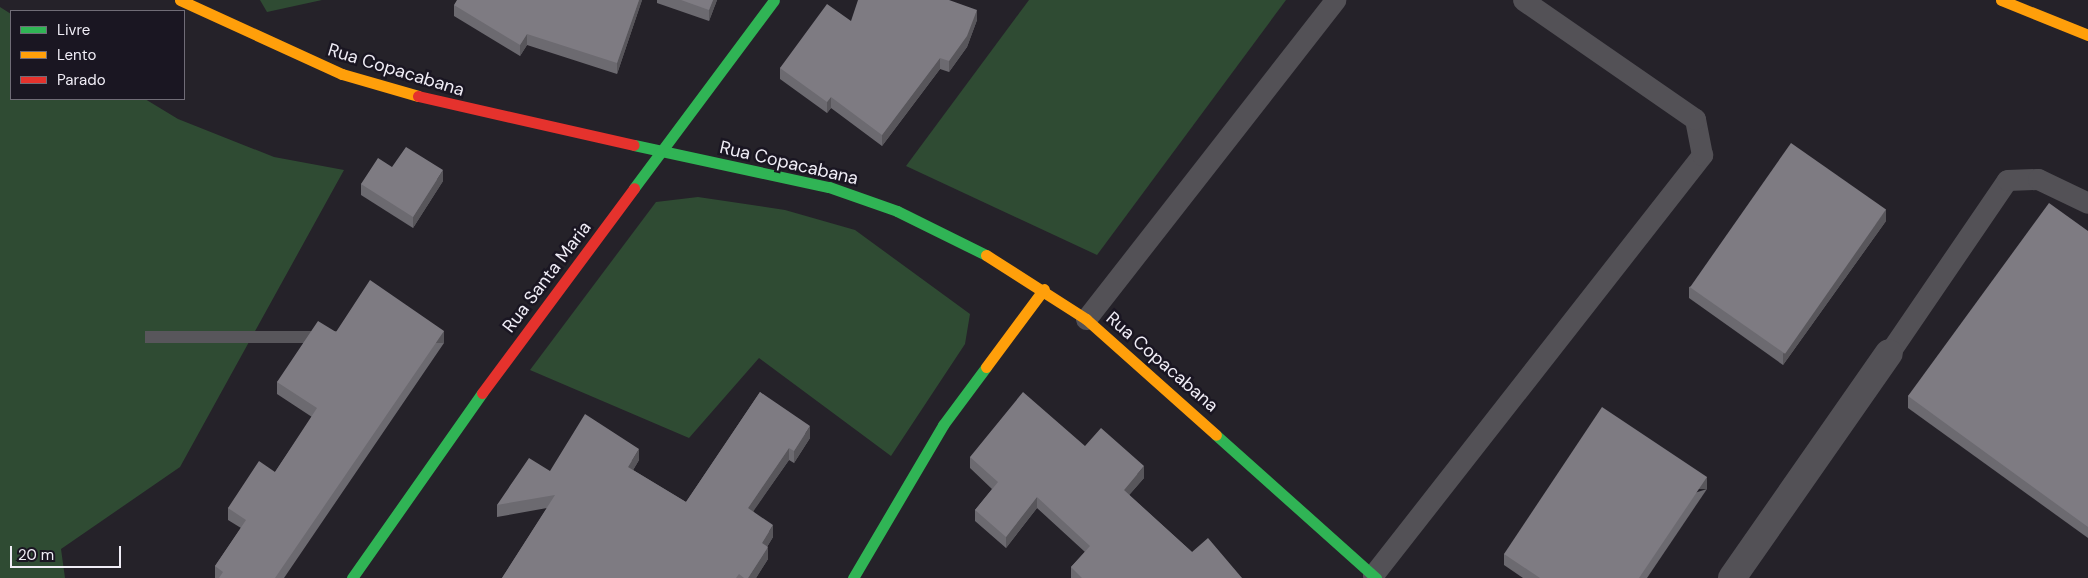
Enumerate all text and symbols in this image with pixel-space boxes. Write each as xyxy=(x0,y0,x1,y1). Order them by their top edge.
legend xyxy=(10,10,185,100)
text: Livre xyxy=(57,20,90,40)
street label: Rua Copacabana xyxy=(325,39,467,101)
text: Lento xyxy=(57,45,96,65)
text: Parado xyxy=(57,70,106,90)
street label: Rua Copacabana xyxy=(718,137,860,189)
street label: Rua Santa Maria xyxy=(498,217,596,337)
street label: Rua Copacabana xyxy=(1102,307,1222,417)
scale bar xyxy=(12,536,124,568)
text: 20 m xyxy=(18,545,54,565)

